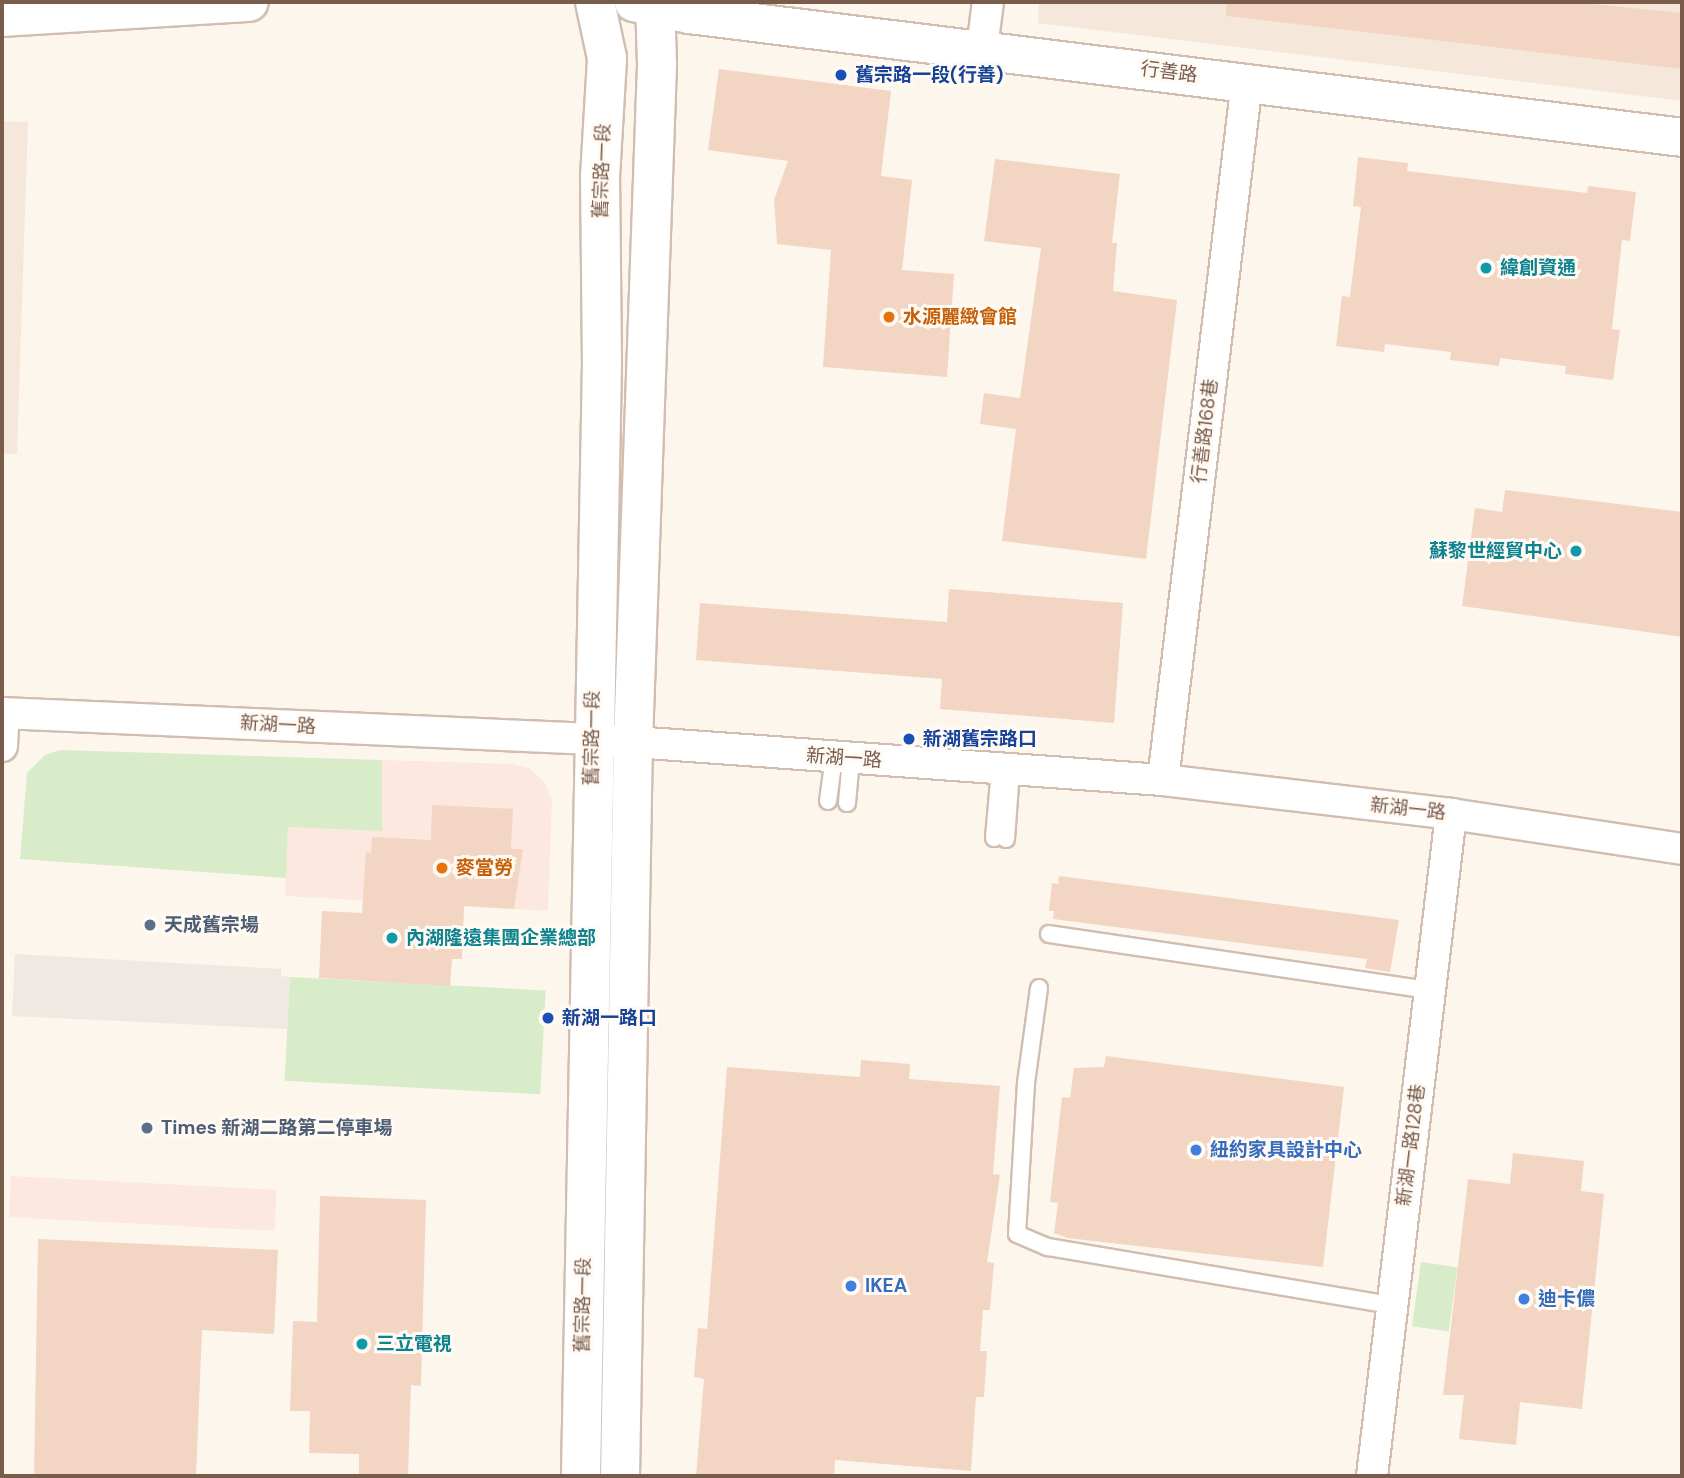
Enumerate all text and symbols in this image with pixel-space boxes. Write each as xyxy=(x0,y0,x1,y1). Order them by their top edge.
street label: 行善路 xyxy=(1139,57,1199,87)
place label: 舊宗路一段(行善) xyxy=(855,64,1003,86)
marker: 舊宗路一段(行善) xyxy=(833,67,849,83)
street label: 舊宗路一段 xyxy=(589,123,615,219)
place label: 緯創資通 xyxy=(1500,257,1576,279)
marker: 緯創資通 xyxy=(1478,260,1494,276)
place label: 水源麗緻會館 xyxy=(903,306,1017,328)
marker: 水源麗緻會館 xyxy=(881,309,897,325)
street label: 行善路168巷 xyxy=(1187,377,1223,485)
place label: 蘇黎世經貿中心 xyxy=(1429,540,1562,562)
marker: 蘇黎世經貿中心 xyxy=(1568,543,1584,559)
street label: 舊宗路一段 xyxy=(580,690,604,786)
street label: 新湖一路 xyxy=(239,712,317,738)
place label: 新湖舊宗路口 xyxy=(923,728,1037,750)
marker: 新湖舊宗路口 xyxy=(901,731,917,747)
street label: 新湖一路 xyxy=(805,744,883,772)
street label: 新湖一路 xyxy=(1369,794,1447,824)
place label: 麥當勞 xyxy=(456,857,513,879)
marker: 麥當勞 xyxy=(434,860,450,876)
place label: 天成舊宗場 xyxy=(164,914,259,936)
marker: 天成舊宗場 xyxy=(142,917,158,933)
place label: 內湖隆遠集團企業總部 xyxy=(406,927,596,949)
marker: 內湖隆遠集團企業總部 xyxy=(384,930,400,946)
place label: 新湖一路口 xyxy=(562,1007,657,1029)
marker: 新湖一路口 xyxy=(540,1010,556,1026)
street label: 新湖一路128巷 xyxy=(1392,1083,1430,1207)
place label: Times 新湖二路第二停車場 xyxy=(161,1117,392,1139)
marker: Times 新湖二路第二停車場 xyxy=(139,1120,155,1136)
place label: 紐約家具設計中心 xyxy=(1210,1139,1362,1161)
marker: 紐約家具設計中心 xyxy=(1188,1142,1204,1158)
street label: 舊宗路一段 xyxy=(571,1257,595,1353)
place label: IKEA xyxy=(865,1275,907,1297)
marker: IKEA xyxy=(843,1278,859,1294)
place label: 迪卡儂 xyxy=(1538,1288,1595,1310)
marker: 迪卡儂 xyxy=(1516,1291,1532,1307)
place label: 三立電視 xyxy=(376,1333,452,1355)
marker: 三立電視 xyxy=(354,1336,370,1352)

